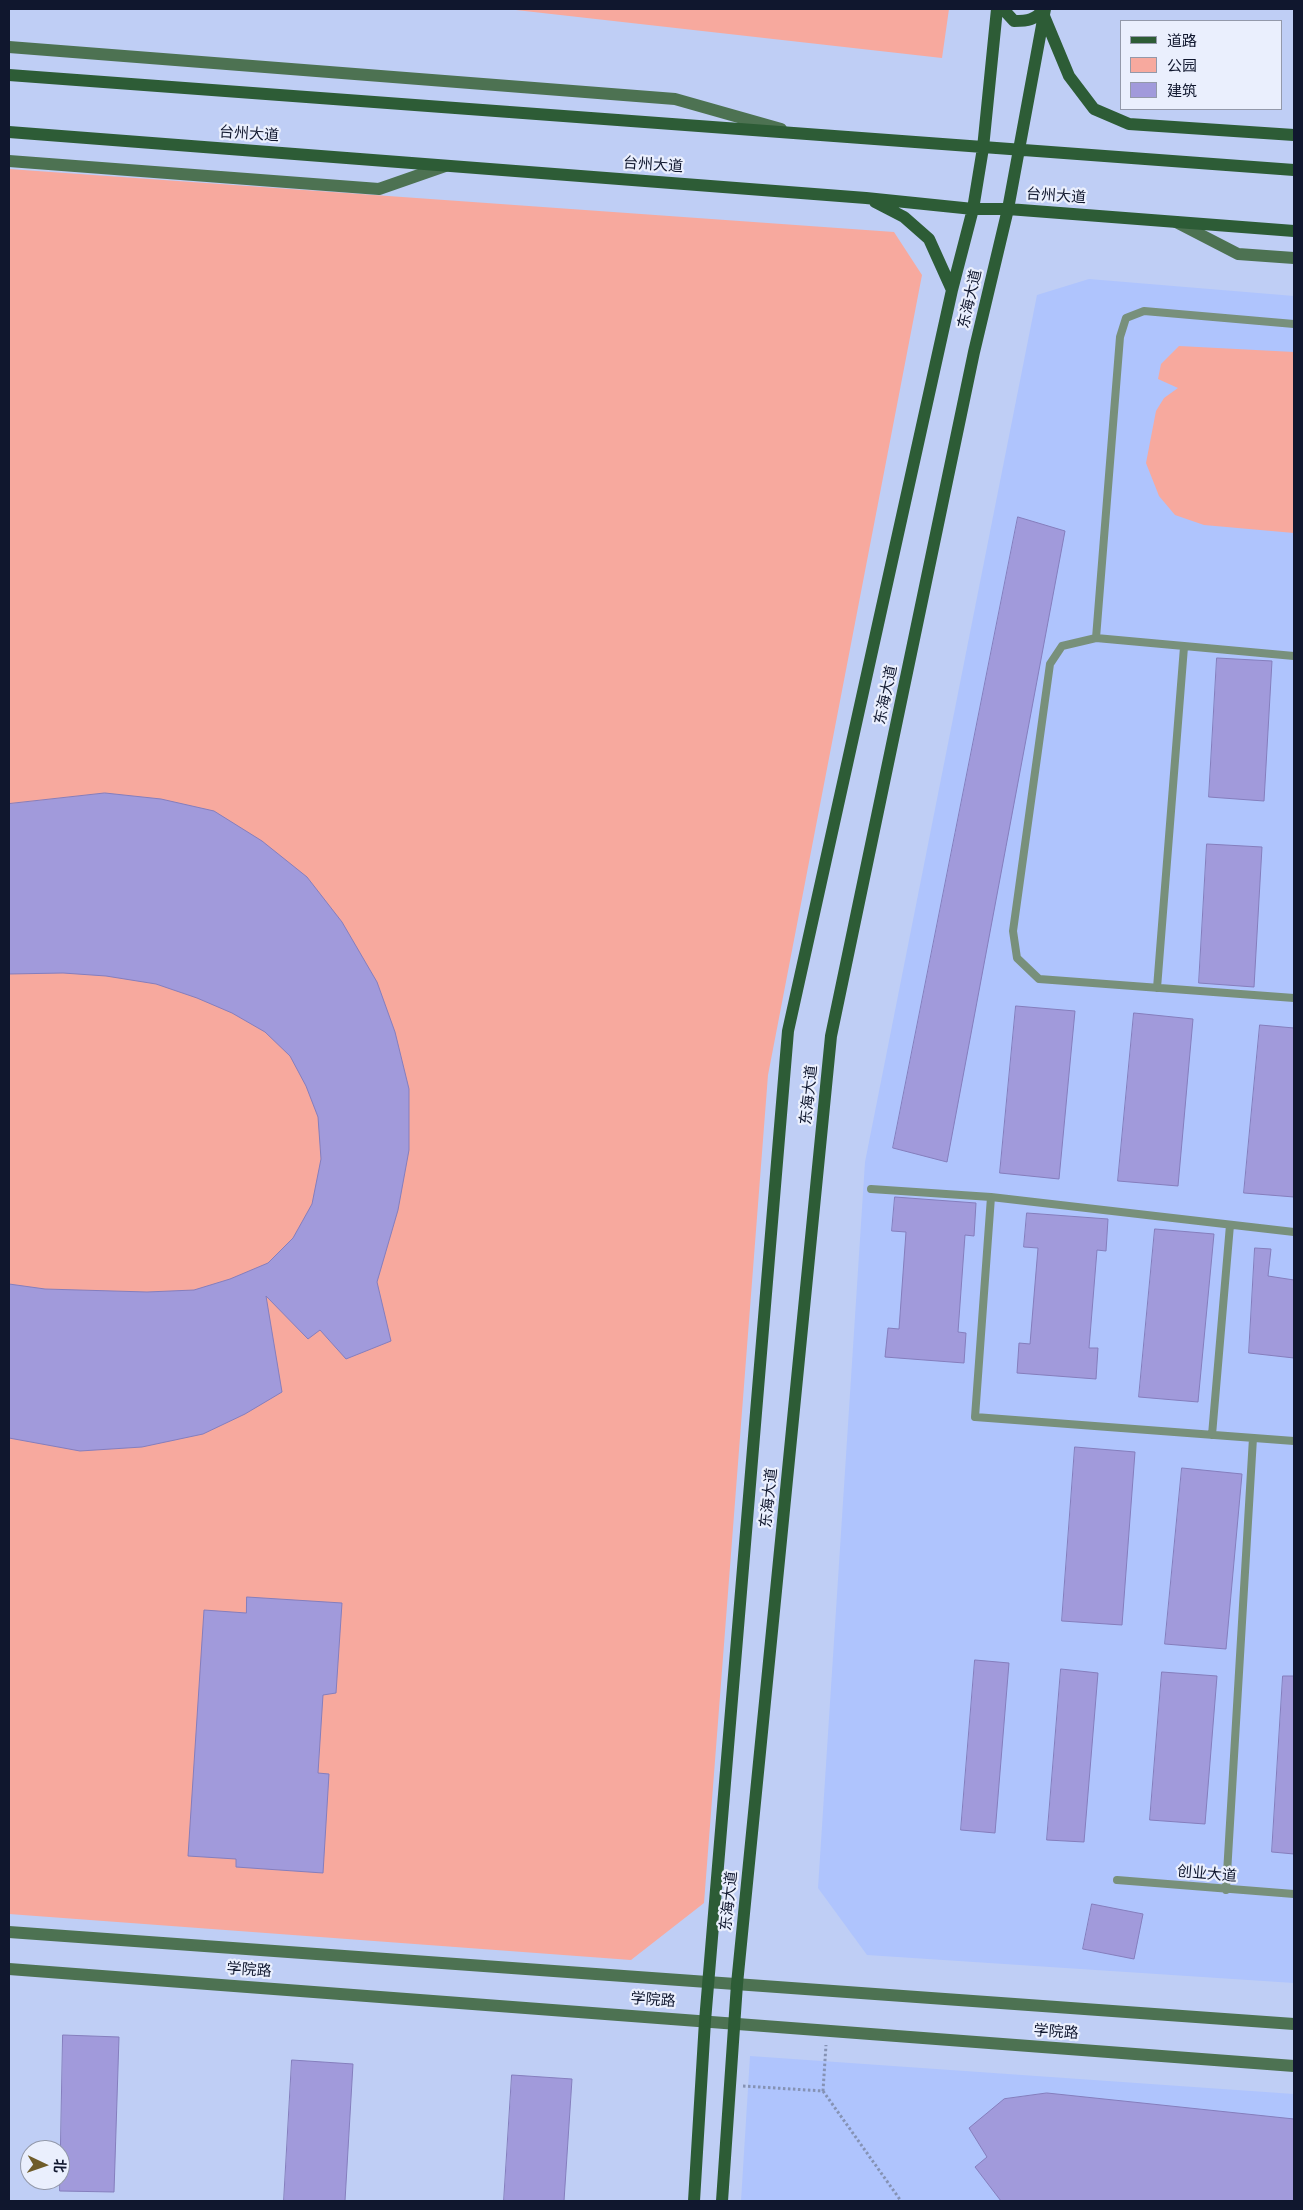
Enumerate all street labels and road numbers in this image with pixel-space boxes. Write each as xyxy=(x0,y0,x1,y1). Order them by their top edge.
street label: 台州大道 xyxy=(218,123,280,145)
street label: 台州大道 xyxy=(622,154,684,176)
street label: 台州大道 xyxy=(1025,185,1087,207)
street label: 东海大道 xyxy=(954,268,986,330)
street label: 东海大道 xyxy=(871,664,901,726)
street label: 东海大道 xyxy=(797,1064,821,1126)
street label: 东海大道 xyxy=(757,1467,781,1529)
street label: 创业大道 xyxy=(1176,1862,1238,1886)
street label: 东海大道 xyxy=(717,1870,741,1932)
street label: 学院路 xyxy=(226,1959,272,1981)
street label: 学院路 xyxy=(630,1989,676,2011)
street label: 学院路 xyxy=(1033,2021,1079,2043)

